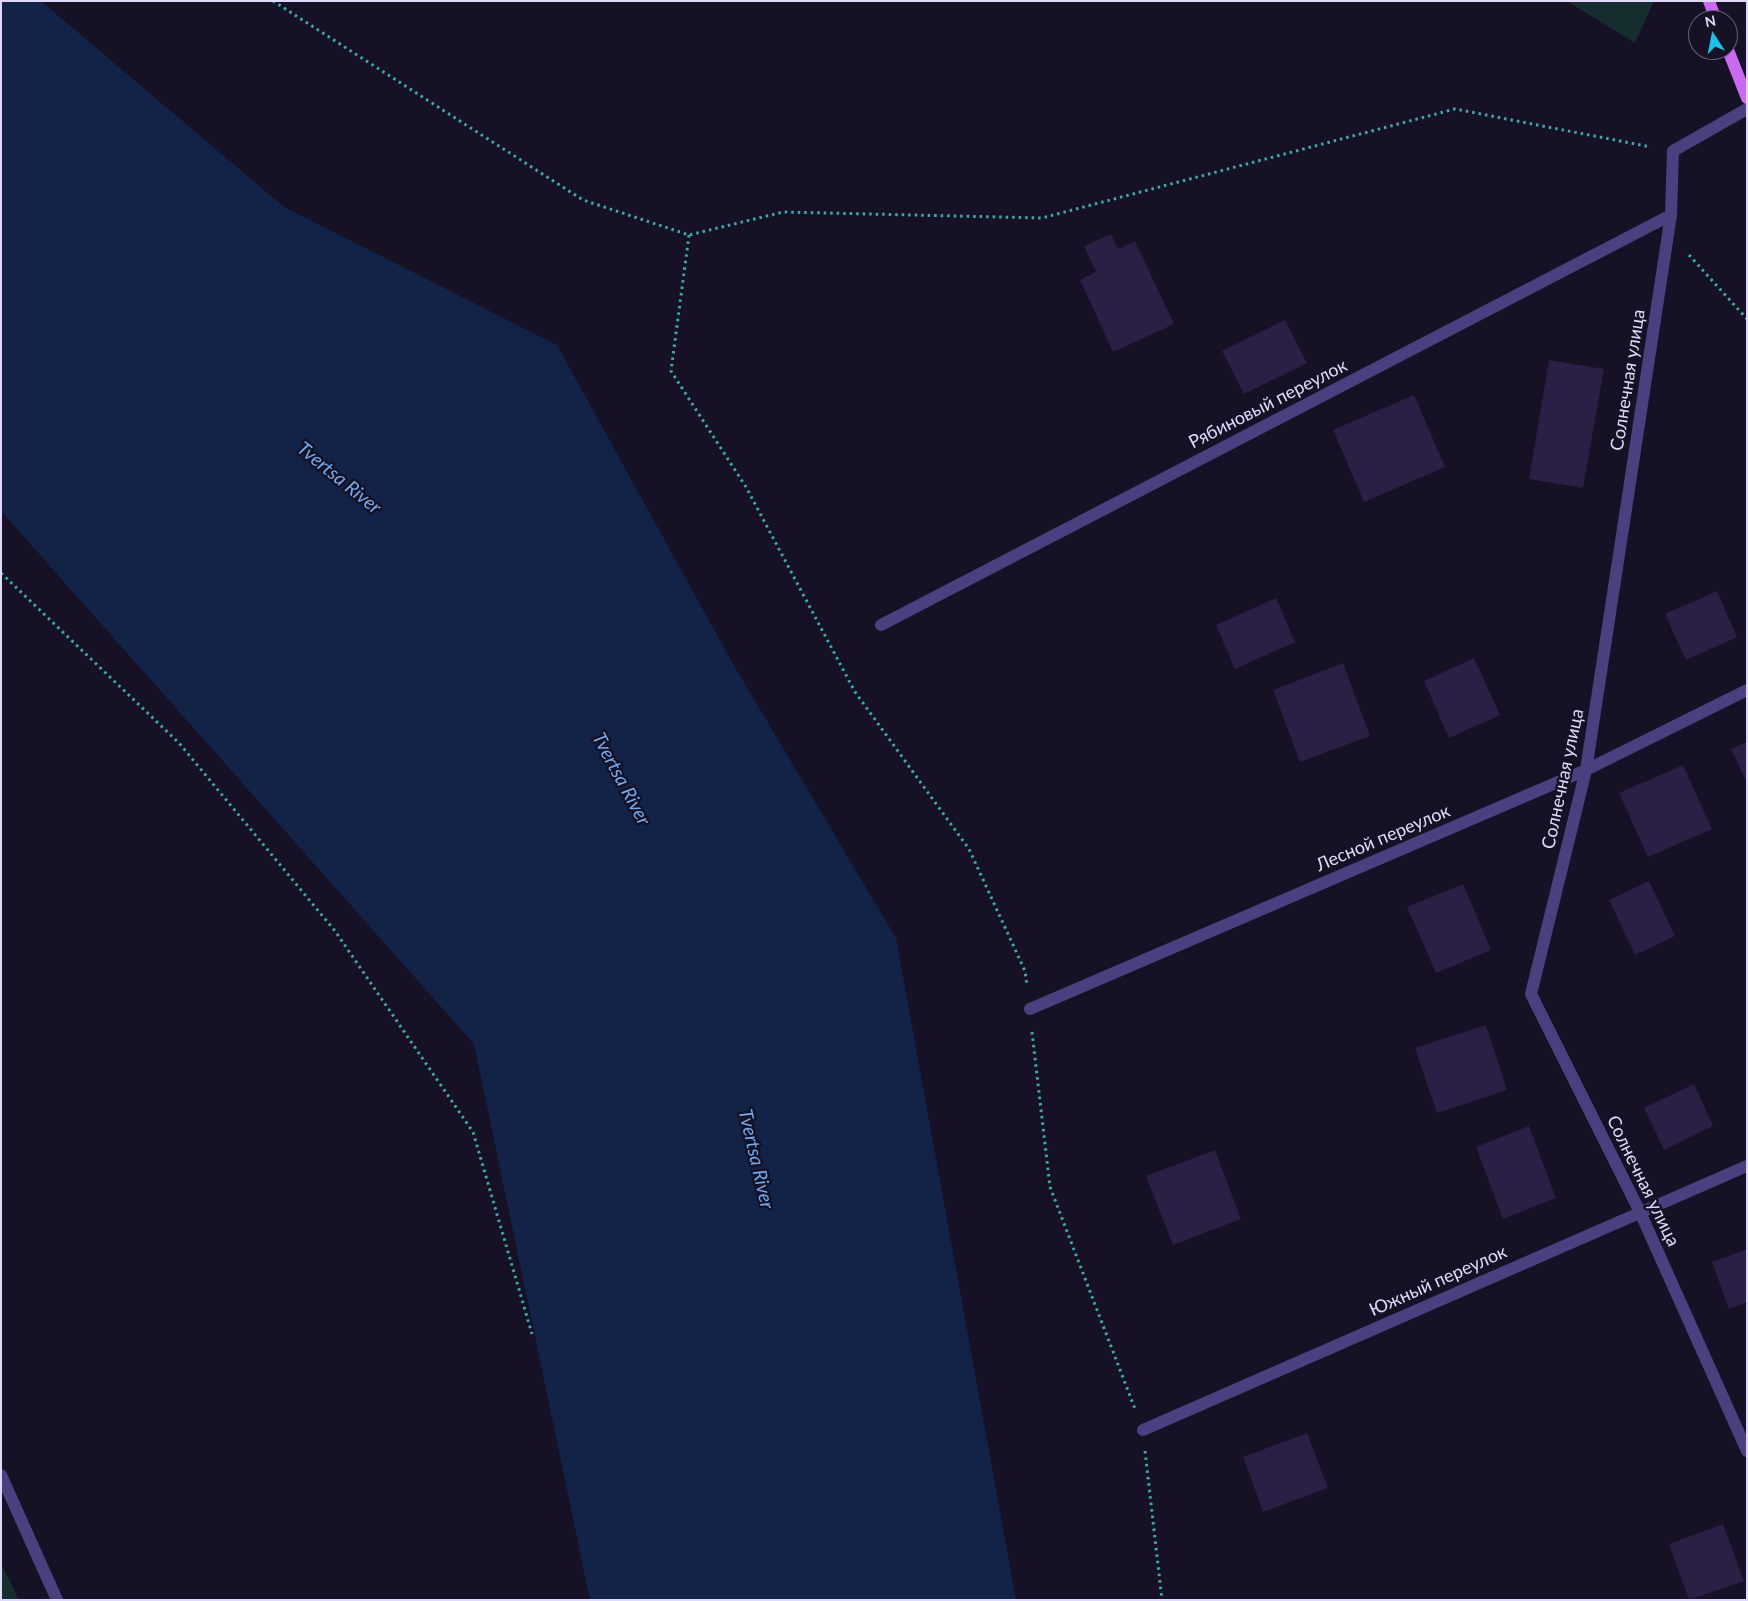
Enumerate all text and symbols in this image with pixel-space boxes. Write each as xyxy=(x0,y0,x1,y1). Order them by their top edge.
north arrow xyxy=(1688,10,1738,60)
text: N xyxy=(1703,11,1717,30)
street label: Солнечная улица xyxy=(1606,308,1650,452)
street label: Рябиновый переулок xyxy=(1185,355,1351,453)
water label: Tvertsa River xyxy=(292,437,386,519)
street label: Солнечная улица xyxy=(1538,707,1588,851)
water label: Tvertsa River xyxy=(587,729,655,829)
street label: Лесной переулок xyxy=(1313,800,1453,876)
water label: Tvertsa River xyxy=(733,1107,779,1211)
street label: Солнечная улица xyxy=(1602,1112,1684,1250)
street label: Южный переулок xyxy=(1366,1241,1510,1321)

